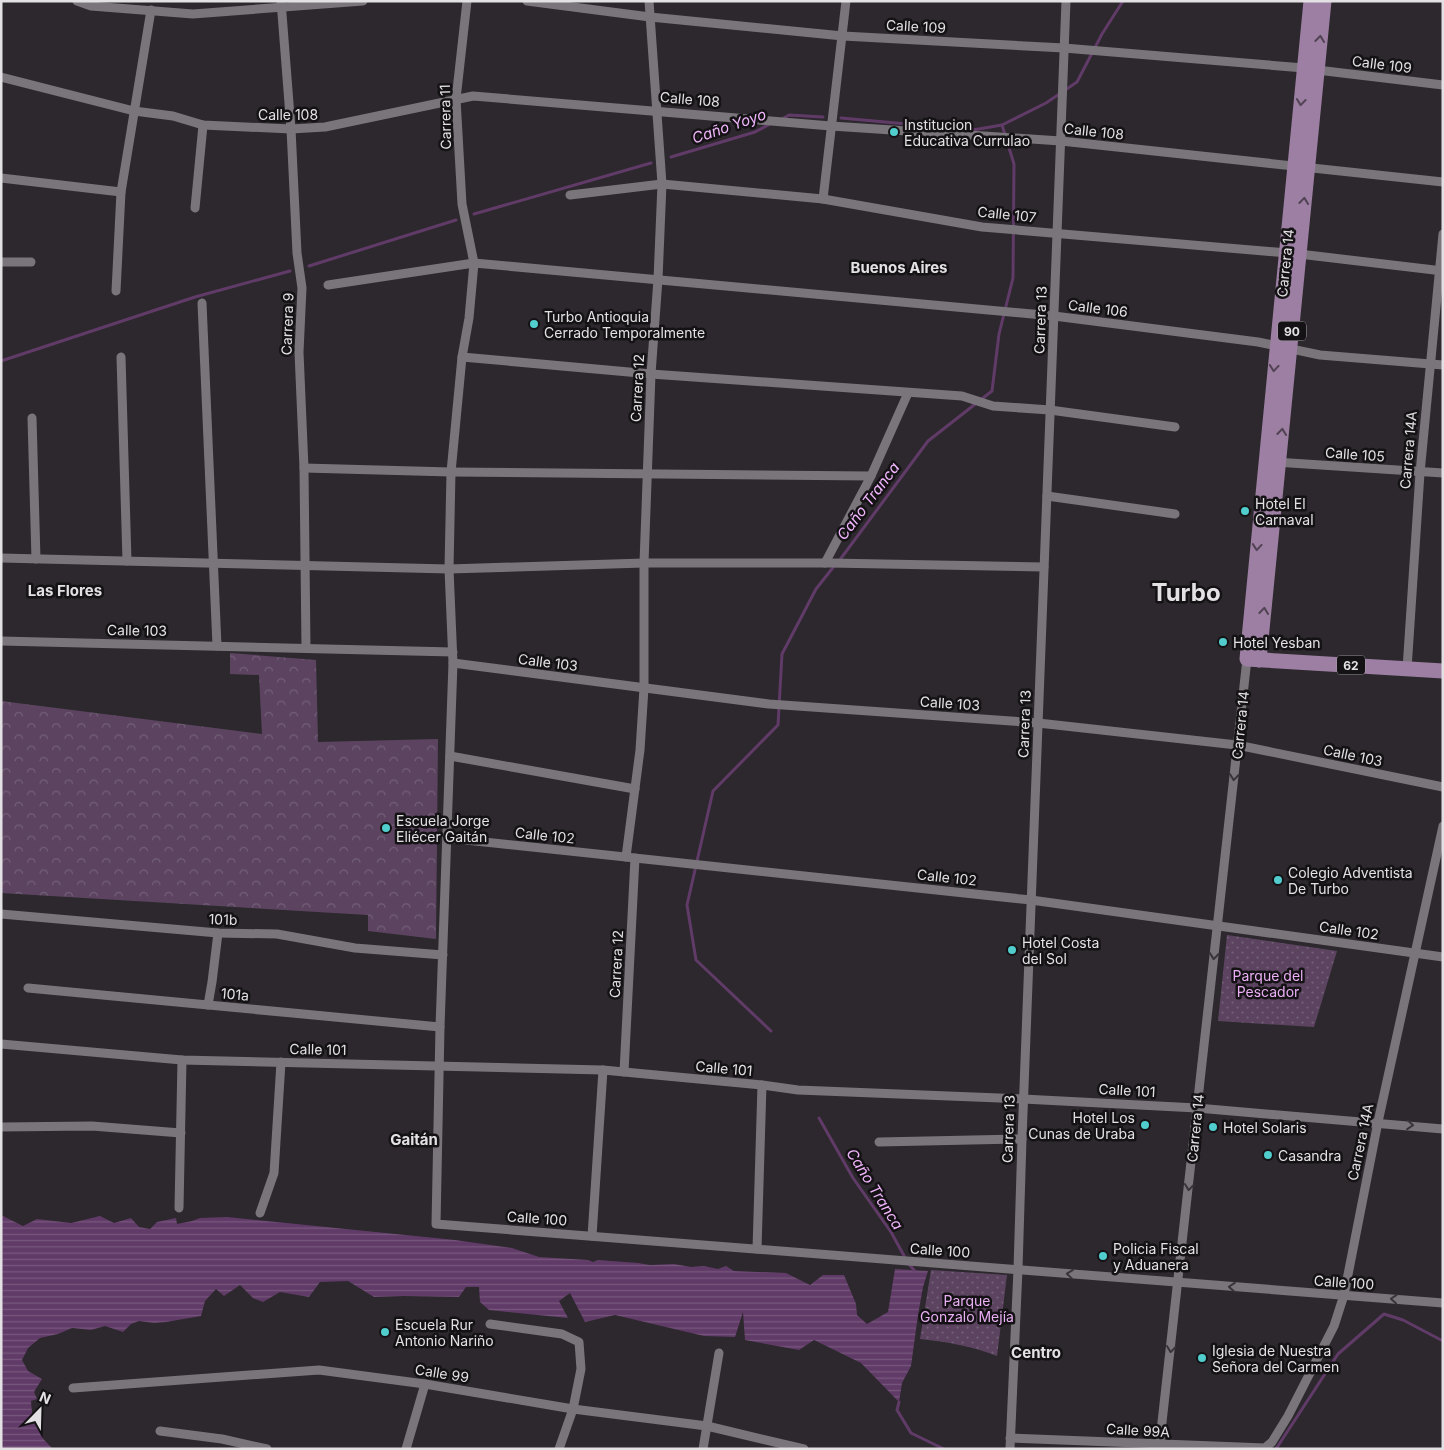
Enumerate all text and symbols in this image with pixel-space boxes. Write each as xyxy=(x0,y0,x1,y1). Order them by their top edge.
street label: Calle 109 xyxy=(886,16,946,36)
one-way arrow xyxy=(1314,35,1325,43)
street label: Calle 109 xyxy=(1351,52,1413,76)
street label: Carrera 11 xyxy=(436,84,454,150)
street label: Calle 108 xyxy=(659,88,721,110)
one-way arrow xyxy=(1295,98,1306,106)
water label: Caño Yoyo xyxy=(689,104,769,148)
street label: Calle 108 xyxy=(258,106,318,123)
place label: Institucion Educativa Currulao xyxy=(904,116,1030,149)
street label: Calle 108 xyxy=(1063,119,1125,143)
marker: Institucion Educativa Currulao xyxy=(888,126,900,138)
one-way arrow xyxy=(1298,196,1309,204)
street label: Calle 107 xyxy=(977,202,1037,226)
street label: Carrera 14 xyxy=(1273,228,1297,298)
district label: Buenos Aires xyxy=(850,258,948,277)
street label: Carrera 13 xyxy=(1030,286,1050,354)
street label: Carrera 9 xyxy=(277,292,297,356)
street label: Calle 106 xyxy=(1067,296,1129,320)
place label: Turbo Antioquia Cerrado Temporalmente xyxy=(544,308,705,341)
marker: Turbo Antioquia Cerrado Temporalmente xyxy=(528,318,540,330)
road number: 90 xyxy=(1278,322,1306,341)
street label: Carrera 12 xyxy=(627,354,647,422)
one-way arrow xyxy=(1269,364,1280,372)
street label: Carrera 14A xyxy=(1396,410,1420,490)
one-way arrow xyxy=(1276,428,1287,436)
street label: Calle 105 xyxy=(1324,443,1386,465)
water label: Caño Tranca xyxy=(833,458,903,544)
place label: Hotel El Carnaval xyxy=(1255,495,1314,528)
marker: Hotel El Carnaval xyxy=(1239,505,1251,517)
one-way arrow xyxy=(1252,544,1263,552)
district label: Turbo xyxy=(1151,578,1221,607)
district label: Las Flores xyxy=(28,581,102,600)
one-way arrow xyxy=(1258,607,1269,615)
street label: Calle 103 xyxy=(107,621,167,639)
place label: Hotel Yesban xyxy=(1233,634,1321,651)
marker: Hotel Yesban xyxy=(1217,636,1229,648)
street label: Calle 103 xyxy=(517,650,579,674)
road number: 62 xyxy=(1337,656,1365,674)
street label: Carrera 13 xyxy=(1014,690,1034,758)
street label: Carrera 14 xyxy=(1228,690,1252,760)
street label: Calle 103 xyxy=(919,692,981,714)
street label: Calle 103 xyxy=(1322,740,1384,770)
one-way arrow xyxy=(1229,774,1240,782)
place label: Escuela Jorge Eliécer Gaitán xyxy=(396,812,490,845)
marker: Escuela Jorge Eliécer Gaitán xyxy=(380,822,392,834)
street label: Calle 102 xyxy=(514,823,576,847)
place label: Colegio Adventista De Turbo xyxy=(1288,864,1413,897)
street label: Calle 102 xyxy=(916,865,978,889)
marker: Colegio Adventista De Turbo xyxy=(1272,874,1284,886)
street label: 101b xyxy=(208,910,238,928)
street label: Calle 102 xyxy=(1318,917,1380,943)
street label: Carrera 12 xyxy=(606,930,626,998)
place label: Hotel Costa del Sol xyxy=(1022,934,1099,967)
marker: Hotel Costa del Sol xyxy=(1006,944,1018,956)
one-way arrow xyxy=(1209,953,1220,961)
park label: Parque del Pescador xyxy=(1233,967,1303,1000)
street label: 101a xyxy=(220,984,250,1004)
street label: Calle 101 xyxy=(289,1040,347,1058)
street label: Calle 101 xyxy=(695,1057,753,1079)
street label: Calle 101 xyxy=(1098,1080,1156,1100)
street label: Carrera 14 xyxy=(1183,1093,1207,1163)
street label: Carrera 13 xyxy=(998,1095,1018,1163)
street label: Carrera 14A xyxy=(1344,1102,1377,1182)
place label: Hotel Los Cunas de Uraba xyxy=(1028,1109,1135,1142)
marker: Hotel Los Cunas de Uraba xyxy=(1139,1119,1151,1131)
place label: Hotel Solaris xyxy=(1223,1119,1307,1136)
one-way arrow xyxy=(1407,1120,1415,1131)
marker: Hotel Solaris xyxy=(1207,1121,1219,1133)
district label: Gaitán xyxy=(390,1130,438,1149)
water label: Caño Tranca xyxy=(842,1145,908,1233)
place label: Casandra xyxy=(1278,1147,1341,1164)
marker: Casandra xyxy=(1262,1149,1274,1161)
one-way arrow xyxy=(1183,1184,1194,1192)
street label: Calle 100 xyxy=(506,1207,568,1229)
street label: Calle 100 xyxy=(909,1239,971,1261)
place label: Policia Fiscal y Aduanera xyxy=(1113,1240,1199,1273)
marker: Policia Fiscal y Aduanera xyxy=(1097,1250,1109,1262)
one-way arrow xyxy=(1066,1269,1074,1280)
street label: Calle 100 xyxy=(1313,1271,1375,1293)
one-way arrow xyxy=(1228,1282,1236,1293)
park label: Parque Gonzalo Mejía xyxy=(920,1292,1014,1325)
one-way arrow xyxy=(1390,1294,1398,1305)
place label: Escuela Rur Antonio Nariño xyxy=(395,1316,494,1349)
marker: Escuela Rur Antonio Nariño xyxy=(379,1326,391,1338)
place label: Iglesia de Nuestra Señora del Carmen xyxy=(1212,1342,1339,1375)
district label: Centro xyxy=(1011,1343,1061,1362)
one-way arrow xyxy=(1166,1345,1177,1353)
marker: Iglesia de Nuestra Señora del Carmen xyxy=(1196,1352,1208,1364)
street label: Calle 99 xyxy=(414,1360,470,1386)
north arrow xyxy=(15,1385,65,1435)
text: N xyxy=(37,1388,54,1407)
street label: Calle 99A xyxy=(1106,1420,1171,1440)

